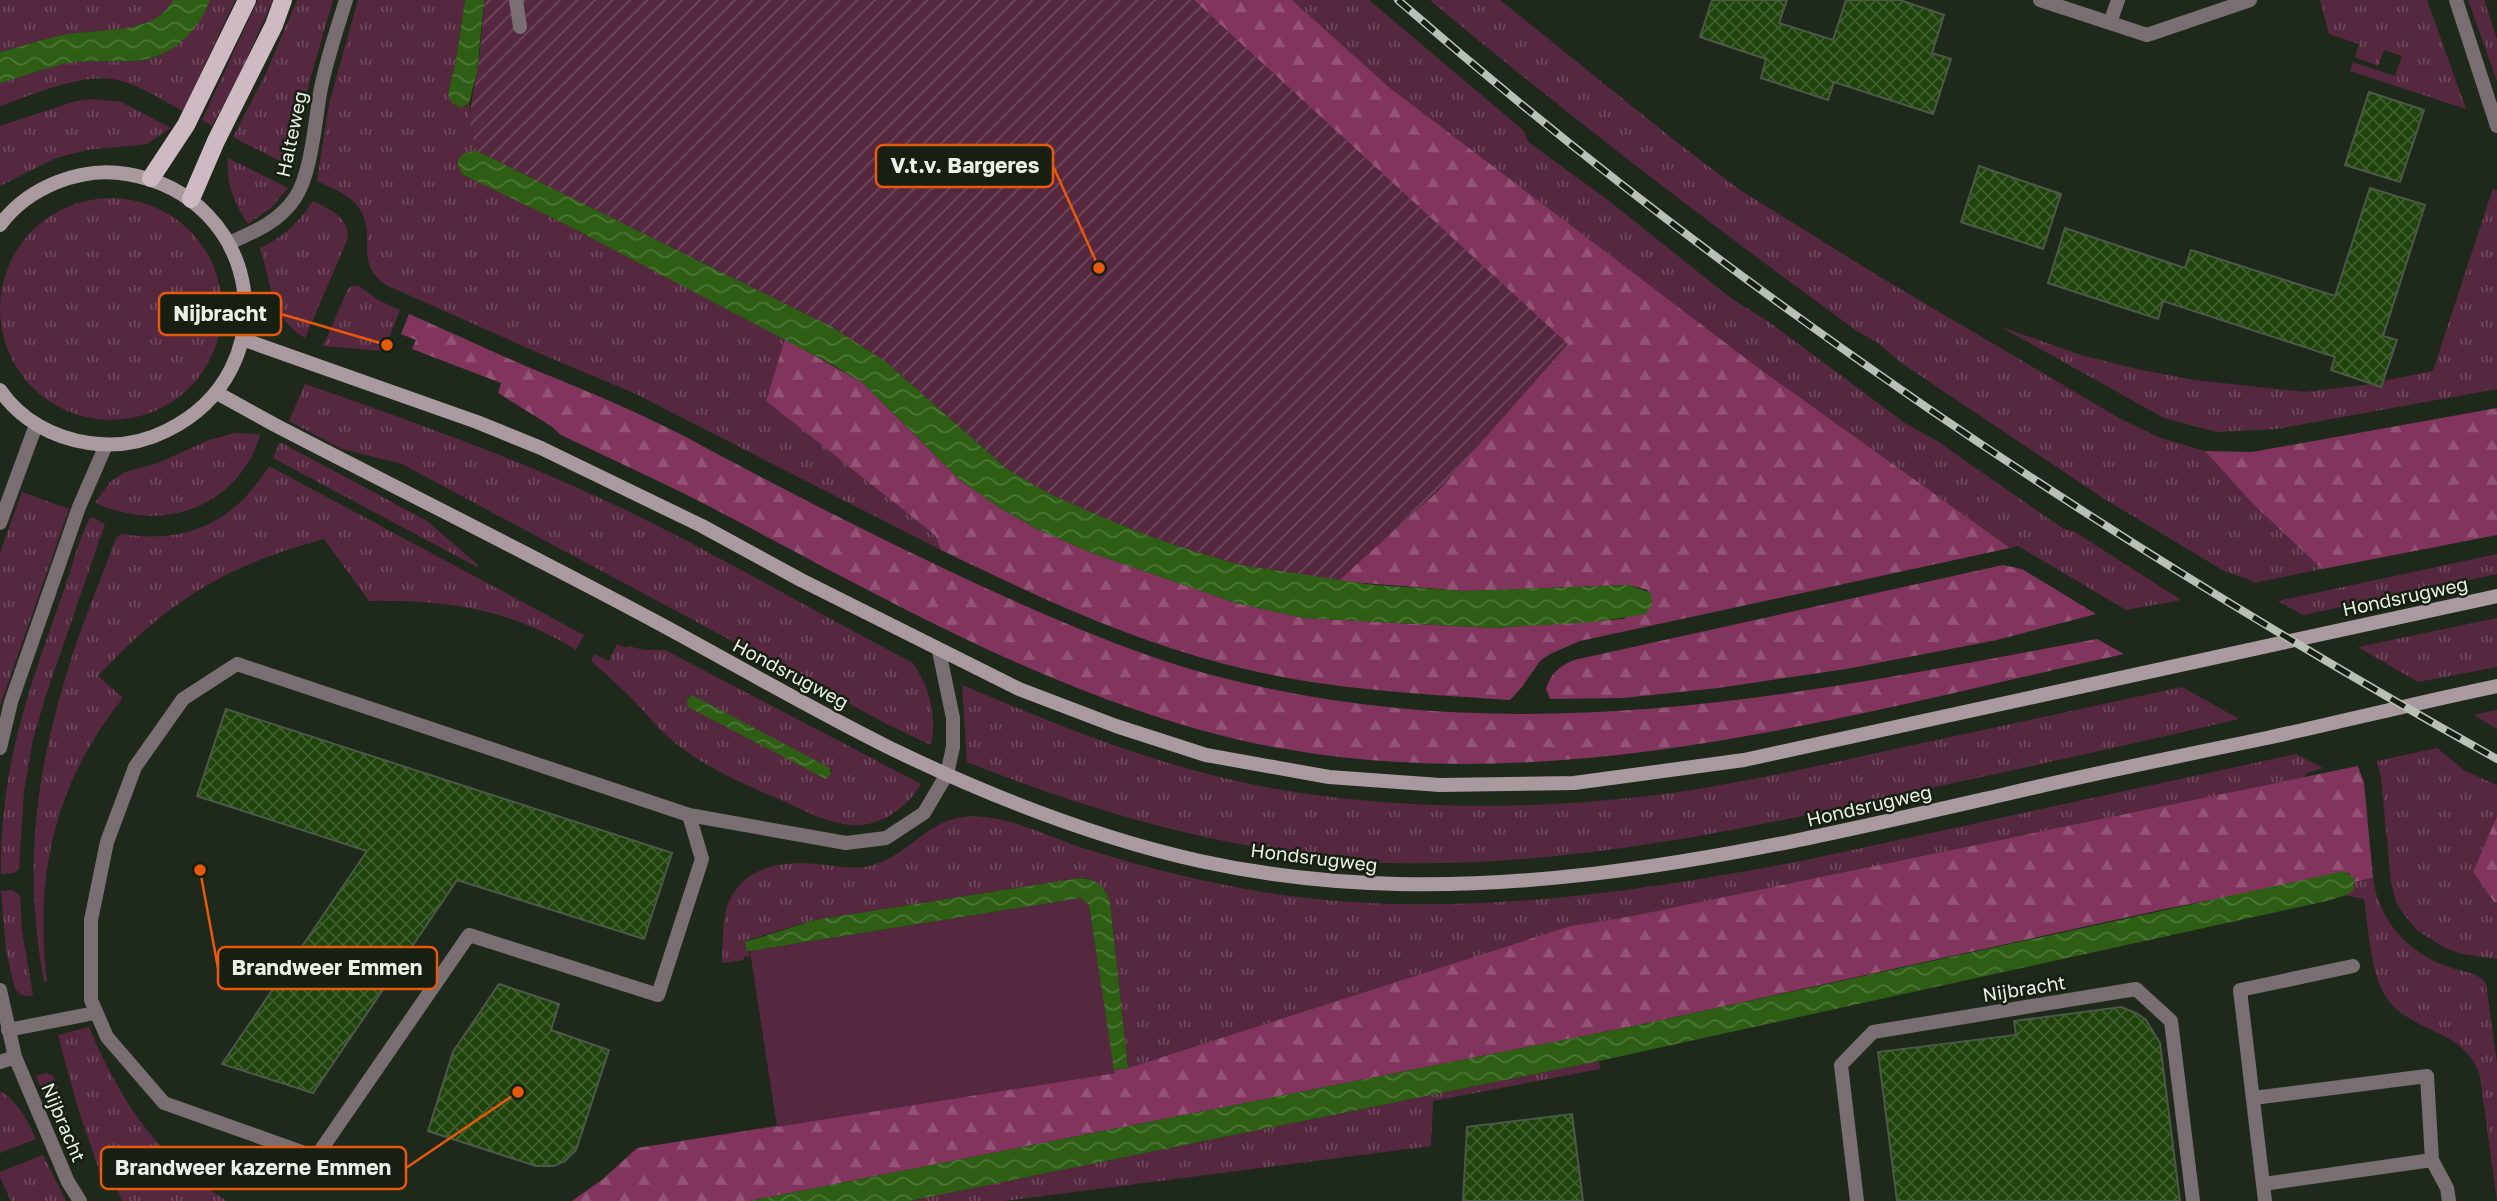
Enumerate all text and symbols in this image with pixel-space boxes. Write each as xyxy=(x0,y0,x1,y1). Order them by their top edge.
street label: Halteweg xyxy=(271,89,311,179)
callout: V.t.v. Bargeres xyxy=(876,145,1053,187)
text: V.t.v. Bargeres xyxy=(890,152,1040,178)
callout: Nijbracht xyxy=(159,293,281,335)
text: Nijbracht xyxy=(173,300,267,326)
street label: Hondsrugweg xyxy=(2340,571,2470,621)
street label: Hondsrugweg xyxy=(729,633,853,713)
street label: Hondsrugweg xyxy=(1804,779,1934,831)
street label: Hondsrugweg xyxy=(1249,838,1379,876)
callout: Brandweer Emmen xyxy=(218,947,437,989)
text: Brandweer Emmen xyxy=(232,954,422,980)
street label: Nijbracht xyxy=(1981,970,2067,1006)
street label: Nijbracht xyxy=(37,1079,91,1165)
callout: Brandweer kazerne Emmen xyxy=(101,1147,406,1189)
text: Brandweer kazerne Emmen xyxy=(115,1154,391,1180)

